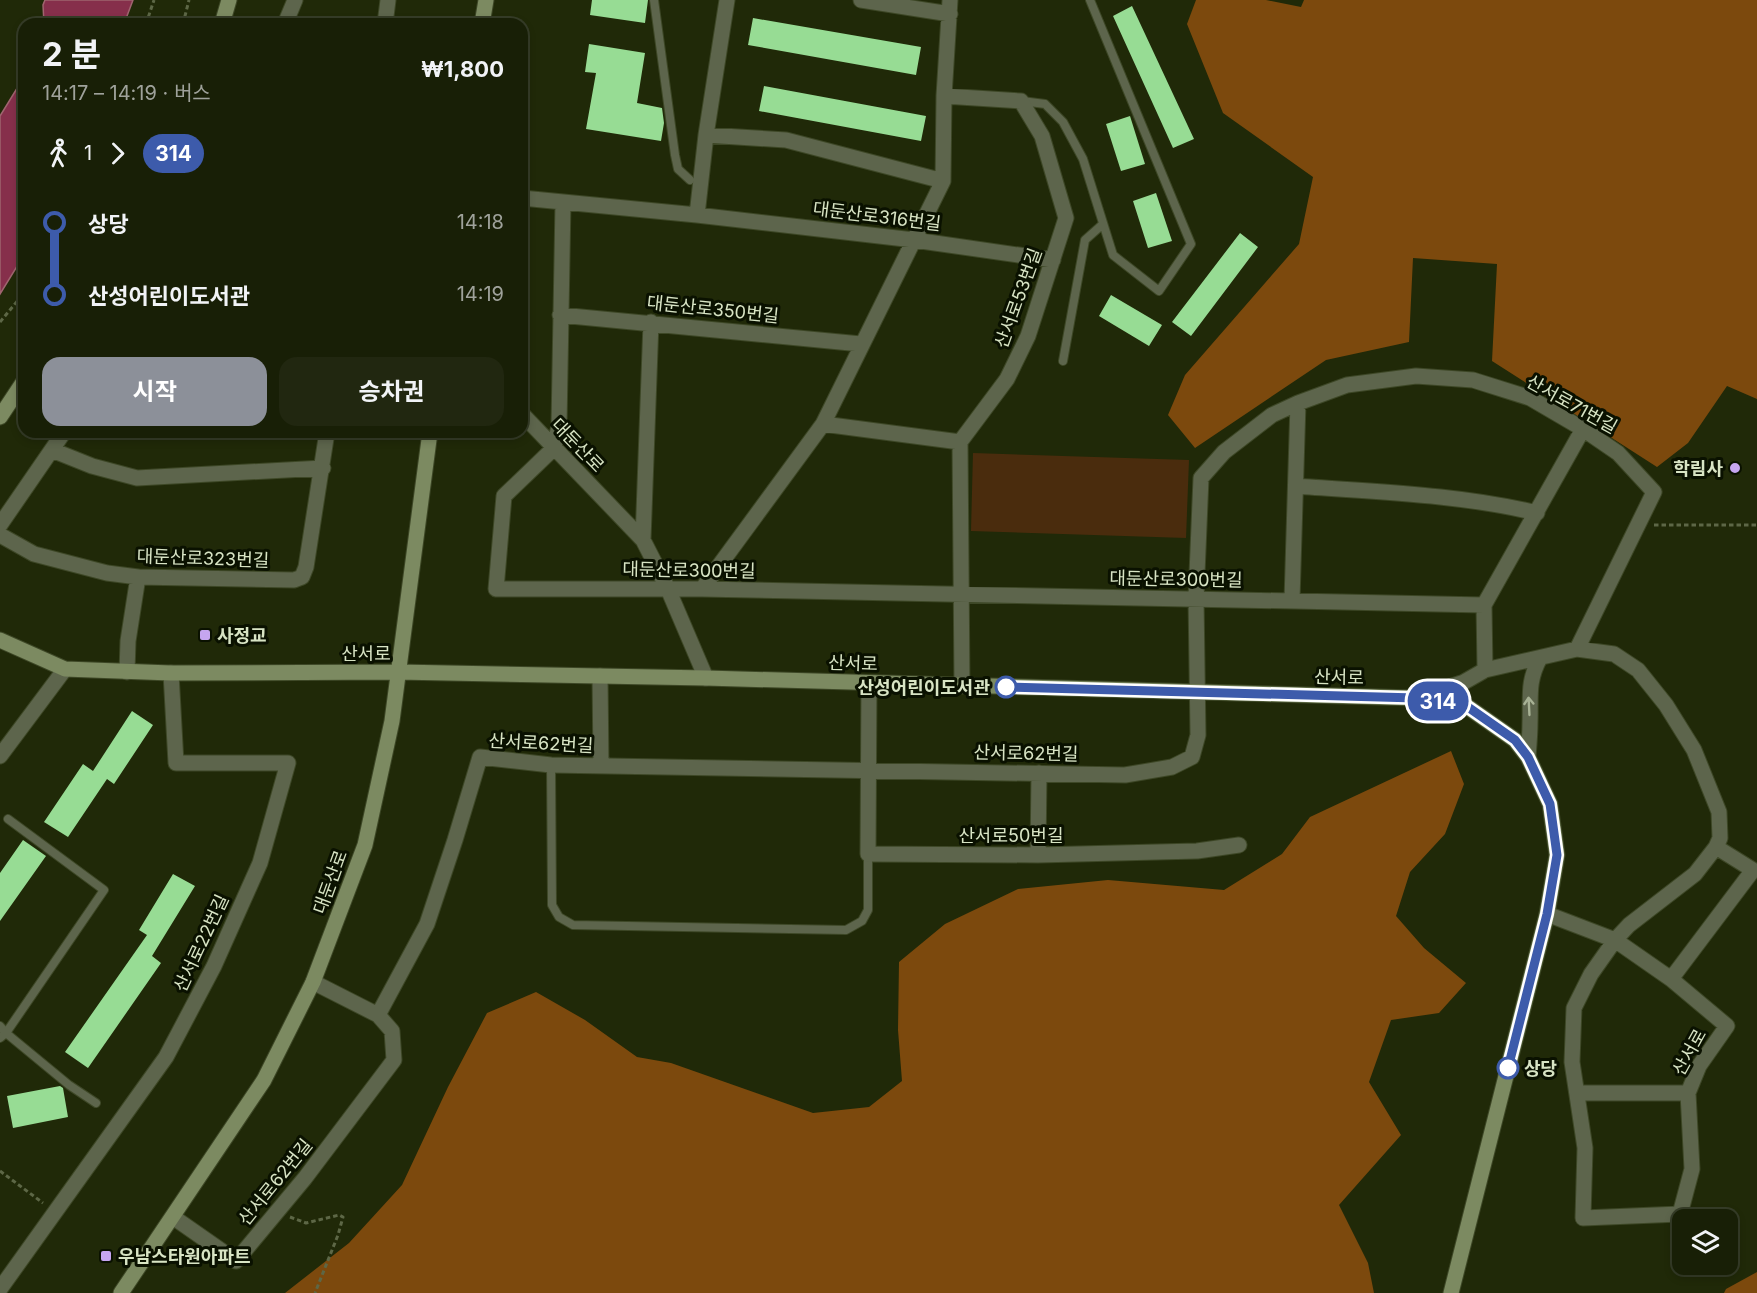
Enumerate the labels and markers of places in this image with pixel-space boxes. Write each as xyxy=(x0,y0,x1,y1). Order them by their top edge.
place label: 학림사 xyxy=(1673,458,1723,479)
marker: 학림사 xyxy=(1728,461,1742,475)
place label: 사정교 xyxy=(217,625,267,646)
marker: 사정교 xyxy=(198,628,212,642)
marker: 산성어린이도서관 xyxy=(995,676,1017,698)
place label: 산성어린이도서관 xyxy=(858,677,990,698)
marker: 상당 xyxy=(1497,1057,1519,1079)
place label: 상당 xyxy=(1524,1058,1557,1079)
place label: 우남스타원아파트 xyxy=(118,1246,250,1267)
marker: 우남스타원아파트 xyxy=(99,1249,113,1263)

